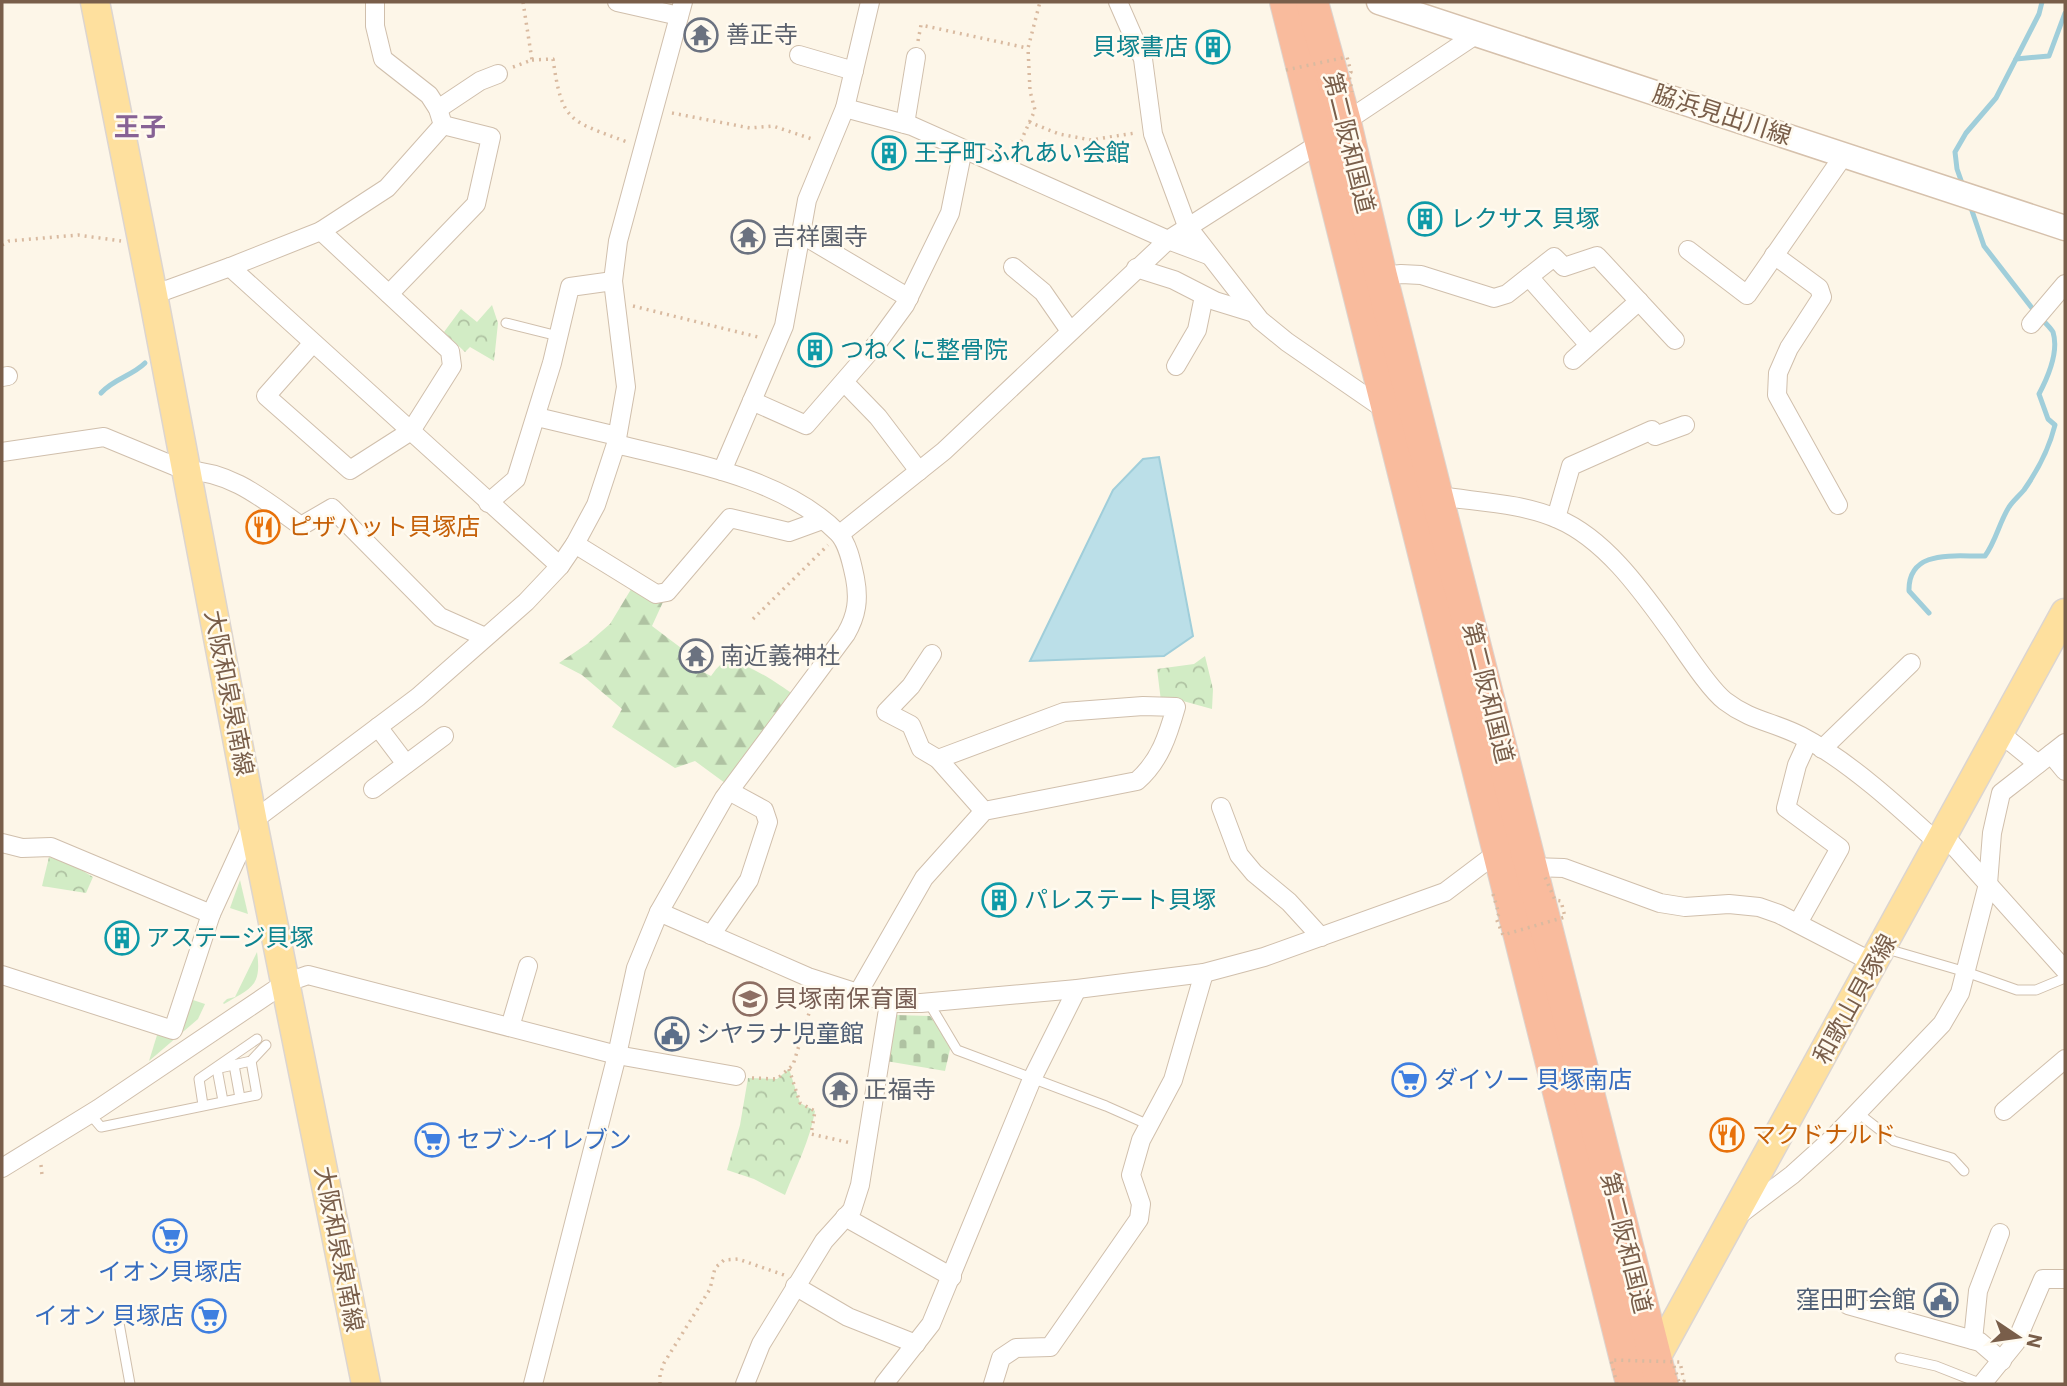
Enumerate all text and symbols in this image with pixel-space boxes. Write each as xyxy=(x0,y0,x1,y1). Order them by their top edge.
temple icon: 善正寺 xyxy=(682,16,720,54)
place label: 善正寺 xyxy=(726,21,798,49)
building icon: 貝塚書店 xyxy=(1194,28,1232,66)
place label: 貝塚書店 xyxy=(1092,33,1188,61)
street label: 第二阪和国道 xyxy=(1318,70,1380,216)
street label: 脇浜見出川線 xyxy=(1649,79,1795,151)
district label: 王子 xyxy=(114,112,166,142)
building icon: 王子町ふれあい会館 xyxy=(870,134,908,172)
place label: 王子町ふれあい会館 xyxy=(914,139,1130,167)
building icon: レクサス 貝塚 xyxy=(1406,200,1444,238)
place label: レクサス 貝塚 xyxy=(1450,205,1599,233)
temple icon: 吉祥園寺 xyxy=(729,218,767,256)
place label: 吉祥園寺 xyxy=(772,223,868,251)
building icon: つねくに整骨院 xyxy=(796,331,834,369)
place label: つねくに整骨院 xyxy=(840,336,1008,364)
restaurant icon: ピザハット貝塚店 xyxy=(244,508,282,546)
place label: ピザハット貝塚店 xyxy=(288,513,480,541)
street label: 大阪和泉泉南線 xyxy=(199,608,259,778)
street label: 第二阪和国道 xyxy=(1457,620,1519,766)
temple icon: 南近義神社 xyxy=(677,637,715,675)
place label: 南近義神社 xyxy=(720,642,840,670)
building icon: パレステート貝塚 xyxy=(980,881,1018,919)
place label: パレステート貝塚 xyxy=(1024,886,1216,914)
building icon: アステージ貝塚 xyxy=(103,919,141,957)
place label: アステージ貝塚 xyxy=(146,924,314,952)
street label: 和歌山貝塚線 xyxy=(1808,929,1902,1069)
school or university icon: 貝塚南保育園 xyxy=(731,980,769,1018)
place label: 貝塚南保育園 xyxy=(774,985,918,1013)
public building icon: シヤラナ児童館 xyxy=(653,1015,691,1053)
place label: シヤラナ児童館 xyxy=(696,1020,864,1048)
supermarket icon: ダイソー 貝塚南店 xyxy=(1390,1061,1428,1099)
place label: ダイソー 貝塚南店 xyxy=(1434,1066,1632,1094)
temple icon: 正福寺 xyxy=(821,1071,859,1109)
place label: 正福寺 xyxy=(864,1076,936,1104)
restaurant icon: マクドナルド xyxy=(1708,1116,1746,1154)
supermarket icon: セブン-イレブン xyxy=(413,1121,451,1159)
place label: マクドナルド xyxy=(1752,1121,1896,1149)
place label: セブン-イレブン xyxy=(457,1126,632,1154)
street label: 大阪和泉泉南線 xyxy=(309,1164,369,1334)
street label: 第二阪和国道 xyxy=(1595,1170,1657,1316)
supermarket icon: イオン貝塚店 xyxy=(151,1217,189,1255)
place label: イオン貝塚店 xyxy=(98,1258,242,1286)
public building icon: 窪田町会館 xyxy=(1922,1281,1960,1319)
place label: 窪田町会館 xyxy=(1796,1286,1916,1314)
supermarket icon: イオン 貝塚店 xyxy=(190,1297,228,1335)
place label: イオン 貝塚店 xyxy=(34,1302,184,1330)
north arrow xyxy=(1983,1302,2053,1372)
text: N xyxy=(2021,1332,2047,1350)

